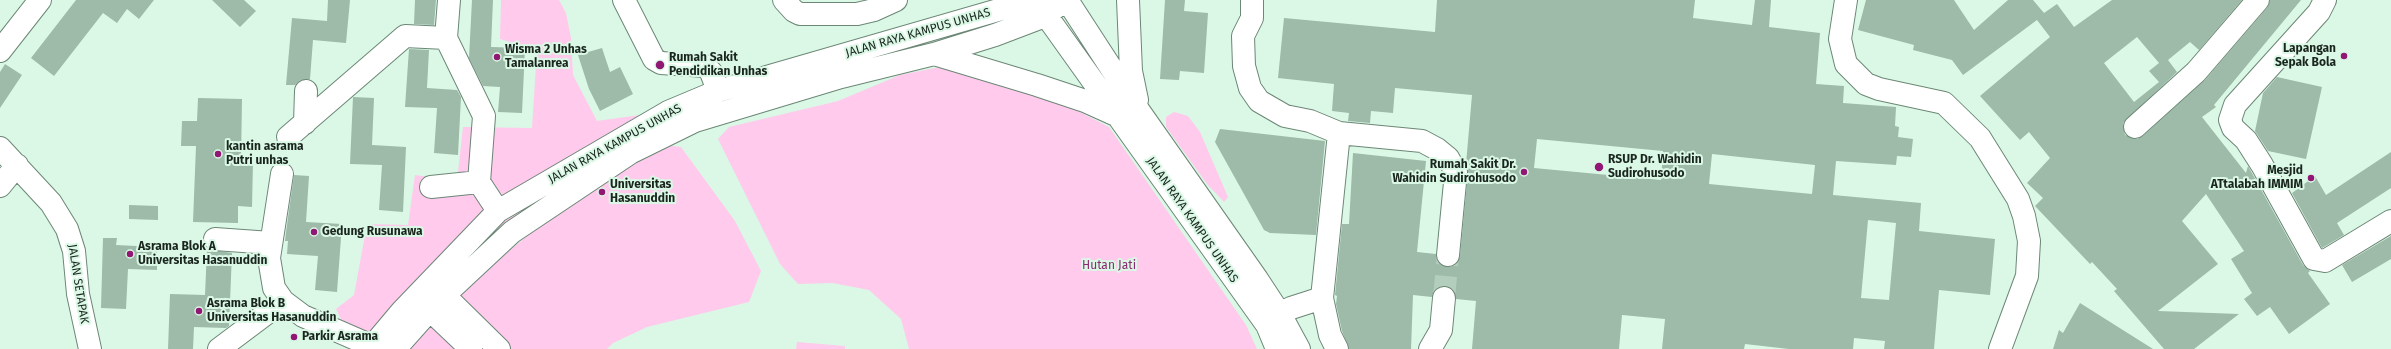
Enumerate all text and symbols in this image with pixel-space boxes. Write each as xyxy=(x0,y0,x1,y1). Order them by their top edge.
street label: JALAN RAYA KAMPUS UNHAS xyxy=(844,5,992,61)
place label: Lapangan Sepak Bola xyxy=(2275,42,2336,70)
place label: Wisma 2 Unhas Tamalanrea xyxy=(505,43,587,71)
place label: Rumah Sakit Pendidikan Unhas xyxy=(669,51,767,79)
marker: Lapangan Sepak Bola xyxy=(2339,51,2349,61)
marker: Wisma 2 Unhas Tamalanrea xyxy=(492,52,502,62)
marker: Rumah Sakit Pendidikan Unhas xyxy=(654,59,666,71)
street label: JALAN RAYA KAMPUS UNHAS xyxy=(546,101,684,187)
place label: kantin asrama Putri unhas xyxy=(226,140,304,168)
marker: kantin asrama Putri unhas xyxy=(213,149,223,159)
place label: RSUP Dr. Wahidin Sudirohusodo xyxy=(1608,153,1702,181)
street label: JALAN RAYA KAMPUS UNHAS xyxy=(1143,154,1241,286)
place label: Rumah Sakit Dr. Wahidin Sudirohusodo xyxy=(1392,158,1516,186)
marker: RSUP Dr. Wahidin Sudirohusodo xyxy=(1593,161,1605,173)
place label: Mesjid ATtalabah IMMIM xyxy=(2211,164,2303,192)
marker: Rumah Sakit Dr. Wahidin Sudirohusodo xyxy=(1519,167,1529,177)
marker: Mesjid ATtalabah IMMIM xyxy=(2306,173,2316,183)
place label: Universitas Hasanuddin xyxy=(610,178,675,206)
marker: Universitas Hasanuddin xyxy=(597,187,607,197)
place label: Gedung Rusunawa xyxy=(322,225,423,239)
marker: Gedung Rusunawa xyxy=(309,227,319,237)
place label: Asrama Blok A Universitas Hasanuddin xyxy=(138,240,267,268)
street label: JALAN SETAPAK xyxy=(65,243,91,325)
marker: Asrama Blok A Universitas Hasanuddin xyxy=(125,249,135,259)
park label: Hutan Jati xyxy=(1082,259,1136,273)
place label: Asrama Blok B Universitas Hasanuddin xyxy=(207,297,336,325)
marker: Asrama Blok B Universitas Hasanuddin xyxy=(194,306,204,316)
place label: Parkir Asrama xyxy=(302,330,378,344)
marker: Parkir Asrama xyxy=(289,332,299,342)

